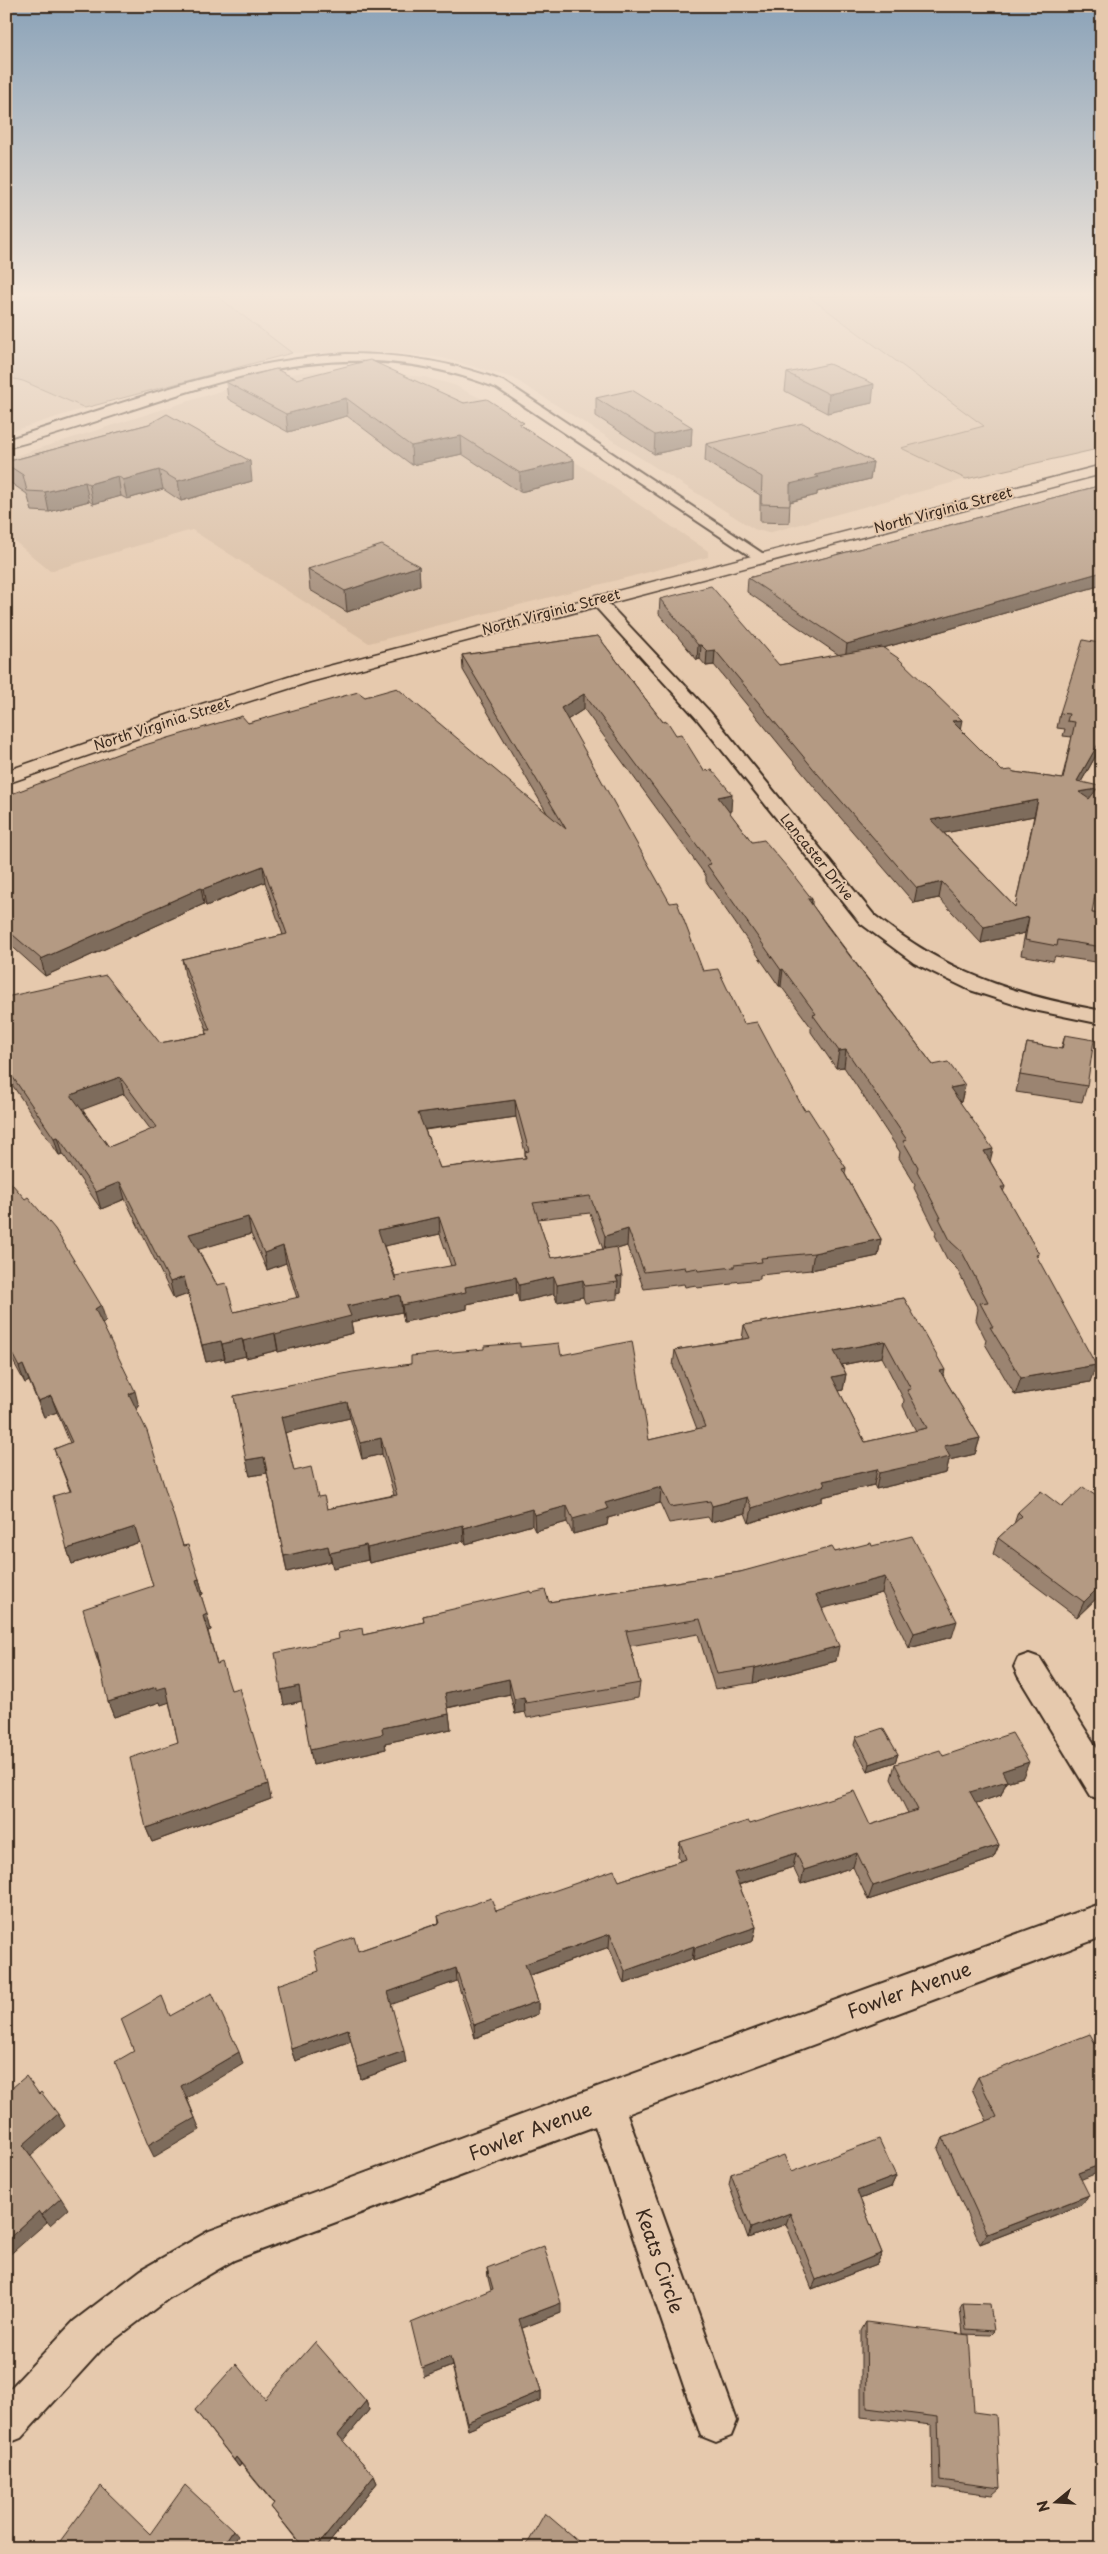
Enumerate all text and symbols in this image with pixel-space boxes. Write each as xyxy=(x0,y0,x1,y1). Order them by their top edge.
street label: North Virginia Street xyxy=(871,481,1015,538)
street label: North Virginia Street xyxy=(479,583,623,640)
street label: North Virginia Street xyxy=(91,691,233,756)
street label: Lancaster Drive xyxy=(776,809,859,905)
street label: Fowler Avenue xyxy=(843,1954,975,2024)
street label: Fowler Avenue xyxy=(464,2094,595,2166)
street label: Keats Circle xyxy=(630,2204,692,2317)
north arrow xyxy=(1030,2476,1080,2526)
text: N xyxy=(1031,2498,1055,2515)

